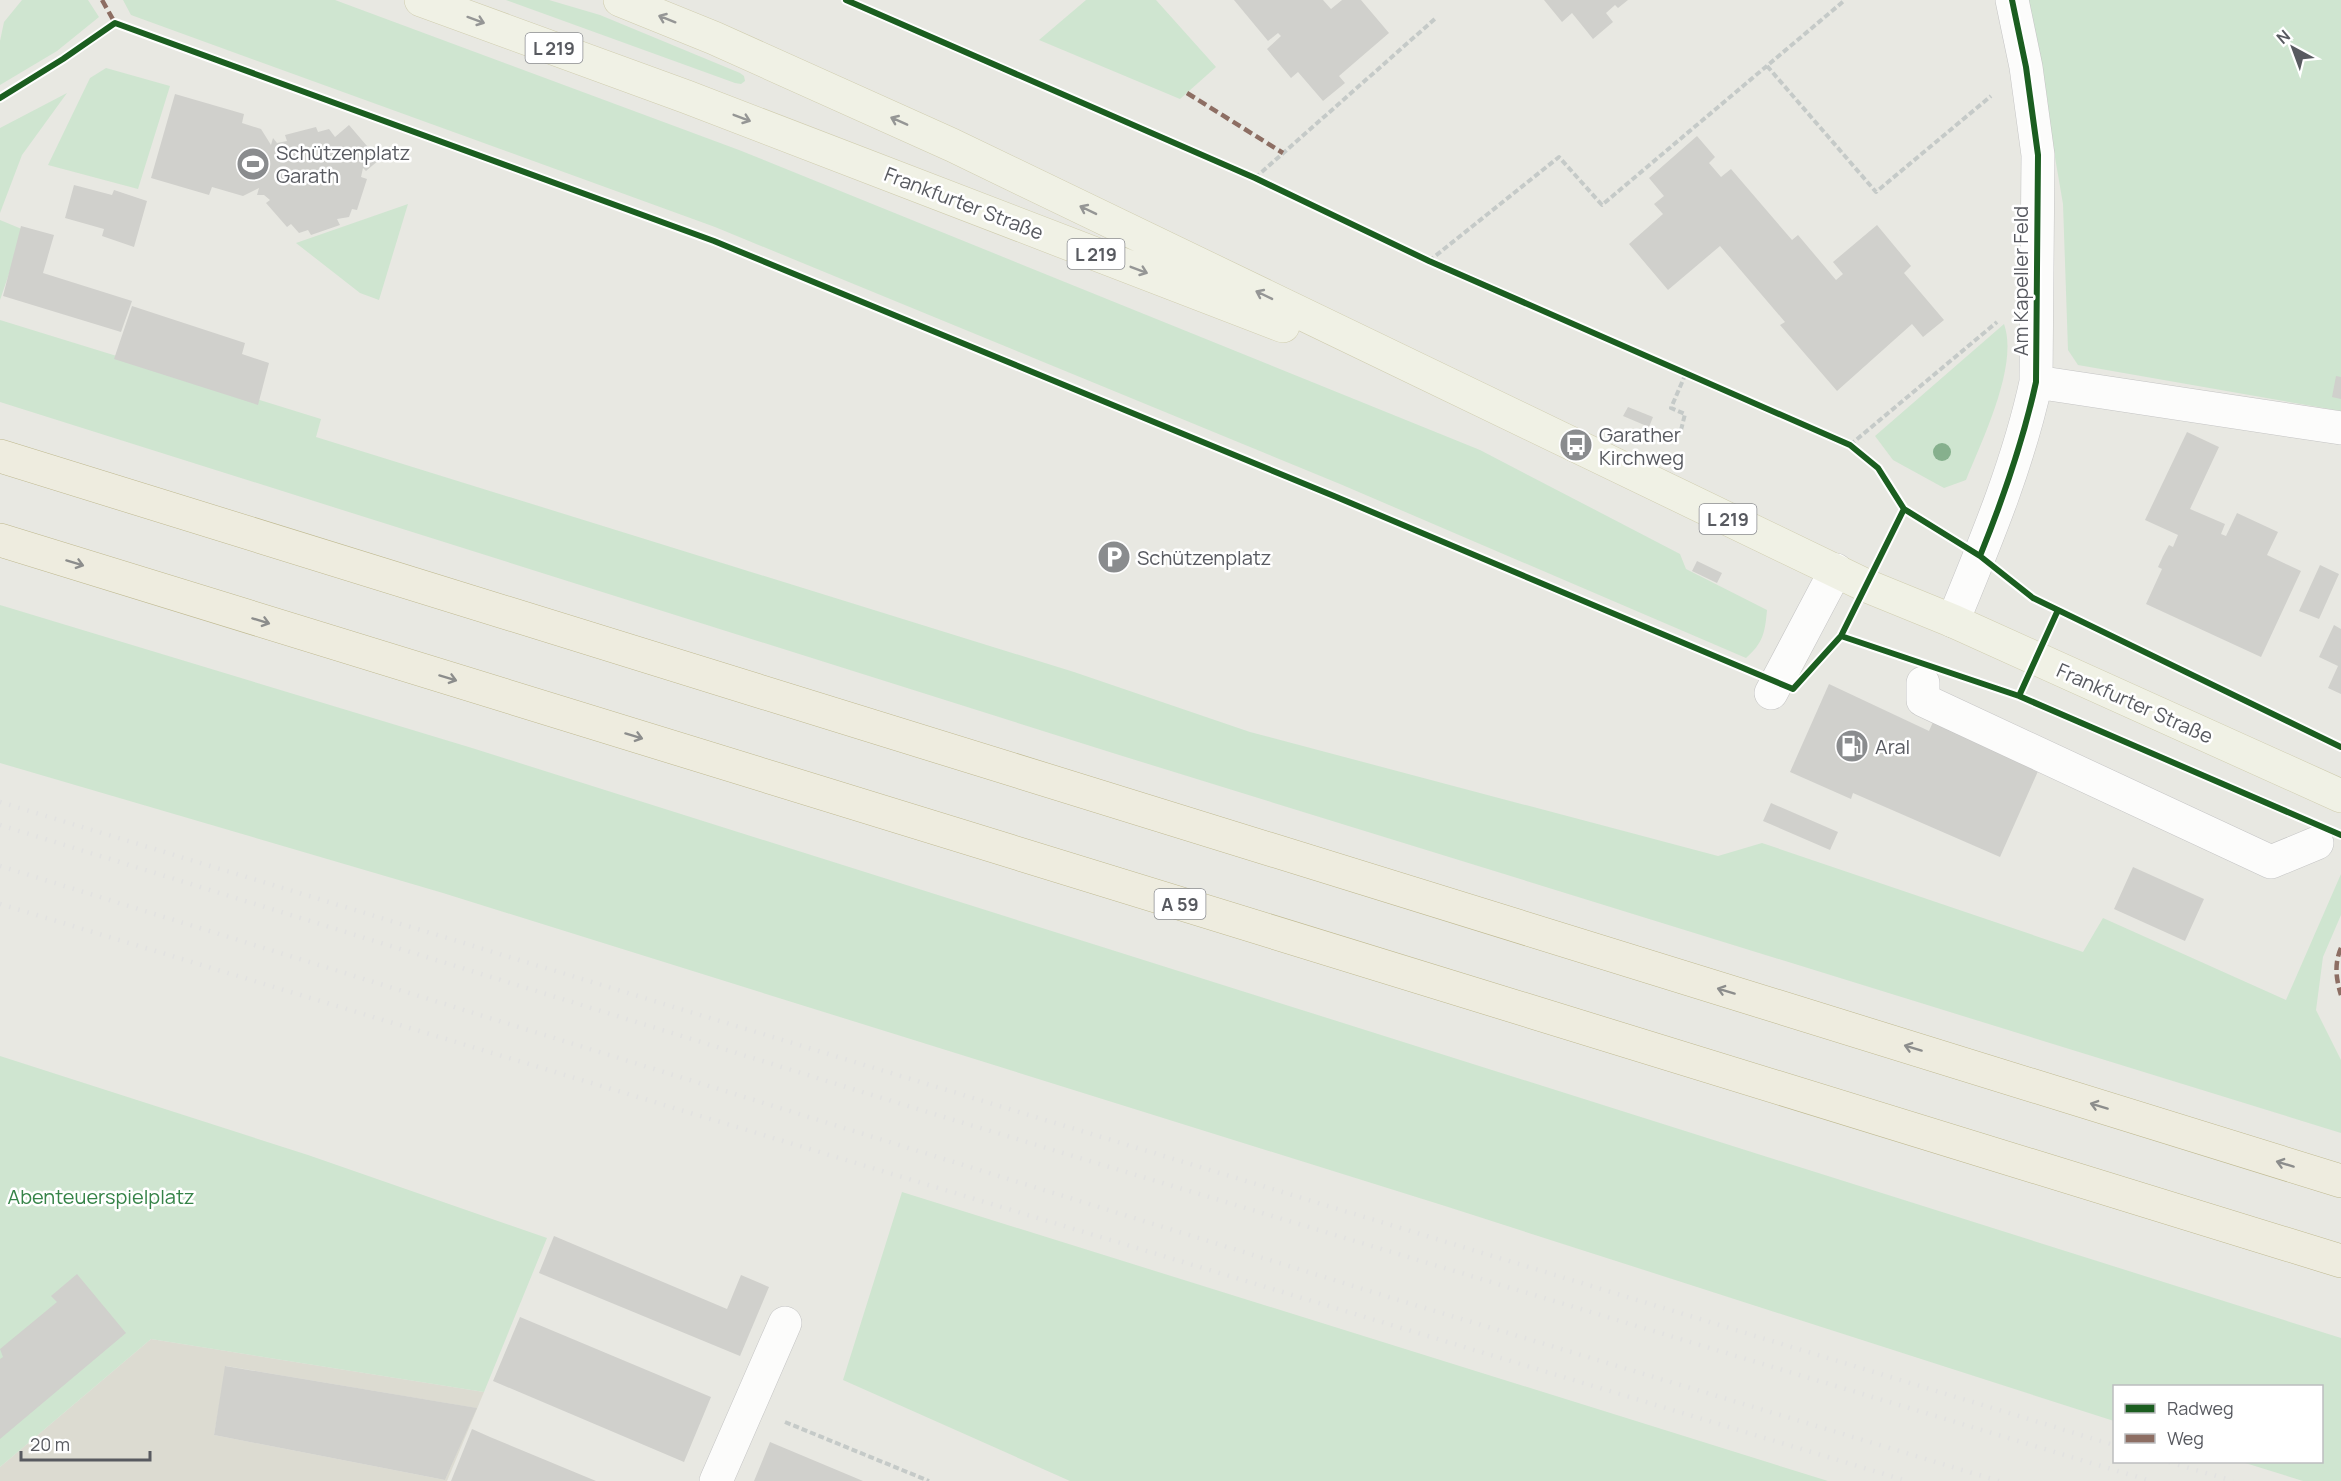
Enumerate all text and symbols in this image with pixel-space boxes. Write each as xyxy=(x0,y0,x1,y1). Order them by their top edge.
one-way arrow xyxy=(658,13,676,24)
one-way arrow xyxy=(466,15,485,26)
north arrow xyxy=(2263,18,2323,78)
text: N xyxy=(2272,25,2295,49)
road number: L 219 xyxy=(526,33,582,63)
one-way arrow xyxy=(732,113,750,124)
one-way arrow xyxy=(890,115,909,126)
place label: Schützenplatz Garath xyxy=(276,139,410,189)
sports icon: Schützenplatz Garath xyxy=(235,146,271,182)
street label: Frankfurter Straße xyxy=(881,160,1047,246)
one-way arrow xyxy=(1080,204,1098,216)
street label: Am Kapeller Feld xyxy=(2007,206,2034,356)
road number: L 219 xyxy=(1068,239,1124,269)
one-way arrow xyxy=(1129,266,1148,277)
one-way arrow xyxy=(1256,288,1274,300)
place label: Garather Kirchweg xyxy=(1599,421,1684,471)
bus stop icon: Garather Kirchweg xyxy=(1558,427,1594,463)
road number: L 219 xyxy=(1700,504,1756,534)
parking icon: Schützenplatz xyxy=(1096,539,1132,575)
place label: Schützenplatz xyxy=(1137,544,1271,571)
one-way arrow xyxy=(65,558,84,569)
one-way arrow xyxy=(252,616,271,627)
street label: Frankfurter Straße xyxy=(2053,656,2217,750)
one-way arrow xyxy=(438,673,457,684)
fuel station icon: Aral xyxy=(1834,728,1870,764)
one-way arrow xyxy=(624,731,643,742)
place label: Aral xyxy=(1875,733,1910,760)
road number: A 59 xyxy=(1154,889,1206,919)
one-way arrow xyxy=(1717,984,1736,995)
one-way arrow xyxy=(1904,1042,1923,1053)
one-way arrow xyxy=(2090,1100,2109,1111)
one-way arrow xyxy=(2276,1158,2295,1169)
park label: Abenteuerspielplatz xyxy=(7,1183,195,1210)
legend xyxy=(2113,1385,2323,1463)
text: Radweg xyxy=(2167,1396,2234,1420)
scale bar xyxy=(21,1424,150,1462)
text: Weg xyxy=(2167,1426,2204,1450)
text: 20 m xyxy=(30,1432,70,1456)

